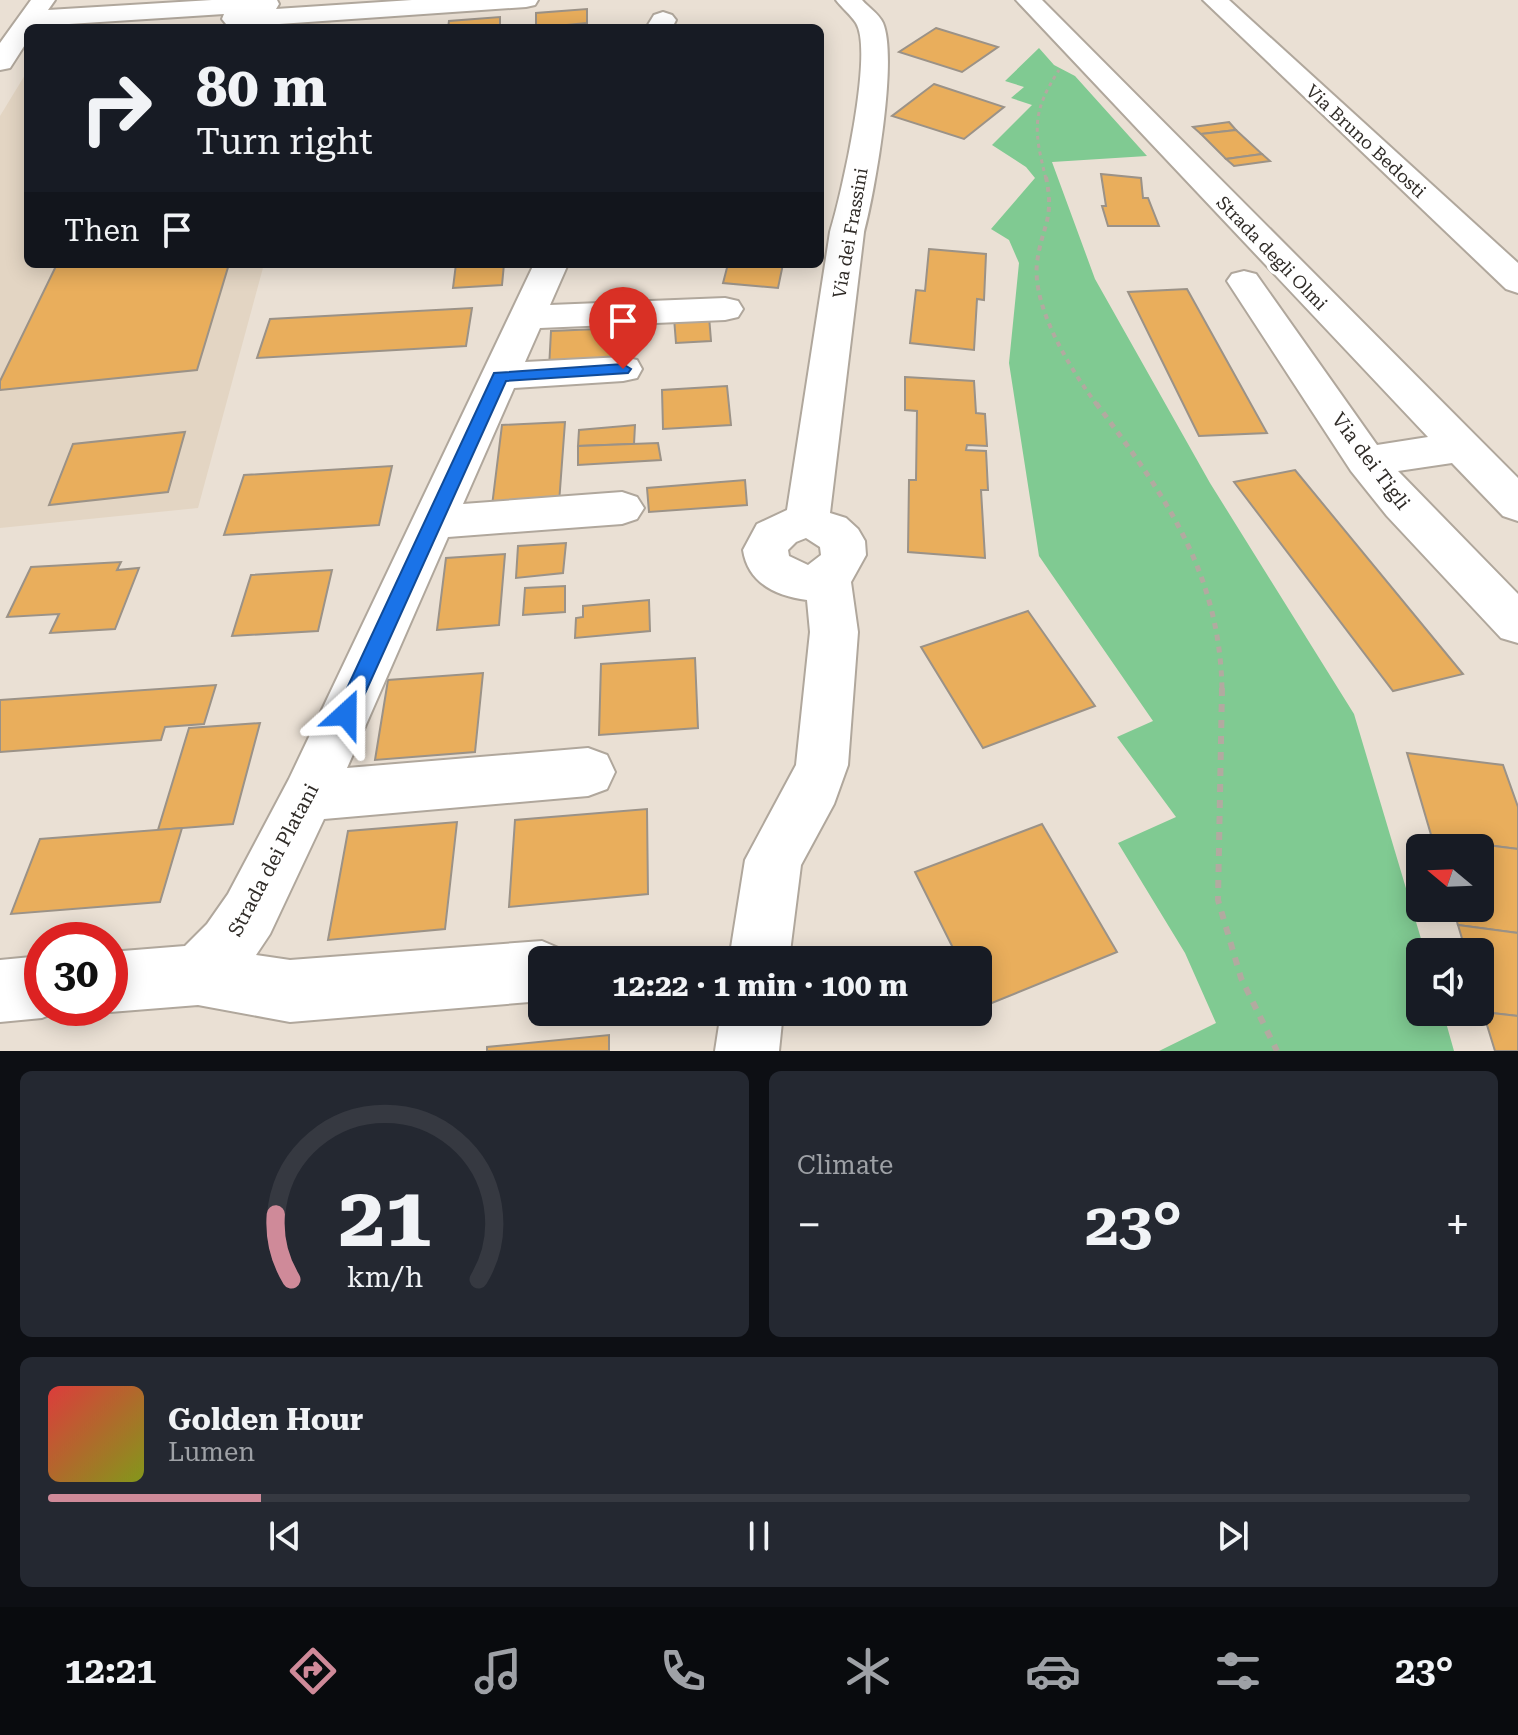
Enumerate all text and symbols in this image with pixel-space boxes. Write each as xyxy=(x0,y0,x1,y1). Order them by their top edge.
text: 80 m xyxy=(196,54,327,120)
icon: right xyxy=(64,56,168,160)
street label: Via Bruno Bedosti xyxy=(1302,80,1430,202)
text: Turn right xyxy=(196,121,373,163)
street label: Via dei Frassini xyxy=(828,166,872,300)
street label: Strada degli Olmi xyxy=(1212,192,1332,314)
icon: arrive xyxy=(155,208,199,252)
text: Then xyxy=(64,213,139,248)
pin xyxy=(589,287,657,369)
icon: arrive xyxy=(601,299,645,343)
street label: Via dei Tigli xyxy=(1327,408,1415,514)
position arrow xyxy=(304,672,388,756)
street label: Strada dei Platani xyxy=(223,780,323,940)
north arrow xyxy=(1406,834,1494,922)
map controls xyxy=(1406,834,1494,1026)
speed limit sign: 30 xyxy=(24,922,128,1026)
button: sound xyxy=(1406,938,1494,1026)
text: 12:22 · 1 min · 100 m xyxy=(612,968,908,1003)
text: Climate xyxy=(797,1150,893,1180)
text: 21 xyxy=(338,1169,431,1266)
text: 23° xyxy=(1085,1189,1182,1260)
text: − xyxy=(797,1199,822,1251)
text: + xyxy=(1445,1199,1470,1251)
text: km/h xyxy=(346,1260,423,1294)
text: Golden Hour xyxy=(168,1402,363,1437)
text: Lumen xyxy=(168,1437,255,1467)
icon: previous xyxy=(263,1514,307,1558)
icon: pause xyxy=(737,1514,781,1558)
icon: next xyxy=(1211,1514,1255,1558)
icon: directions xyxy=(285,1643,341,1699)
icon: music xyxy=(470,1643,526,1699)
icon: phone xyxy=(655,1643,711,1699)
icon: climate xyxy=(840,1643,896,1699)
icon: car xyxy=(1025,1643,1081,1699)
icon: filters xyxy=(1210,1643,1266,1699)
text: 12:21 xyxy=(64,1650,156,1692)
text: 23° xyxy=(1395,1650,1453,1692)

